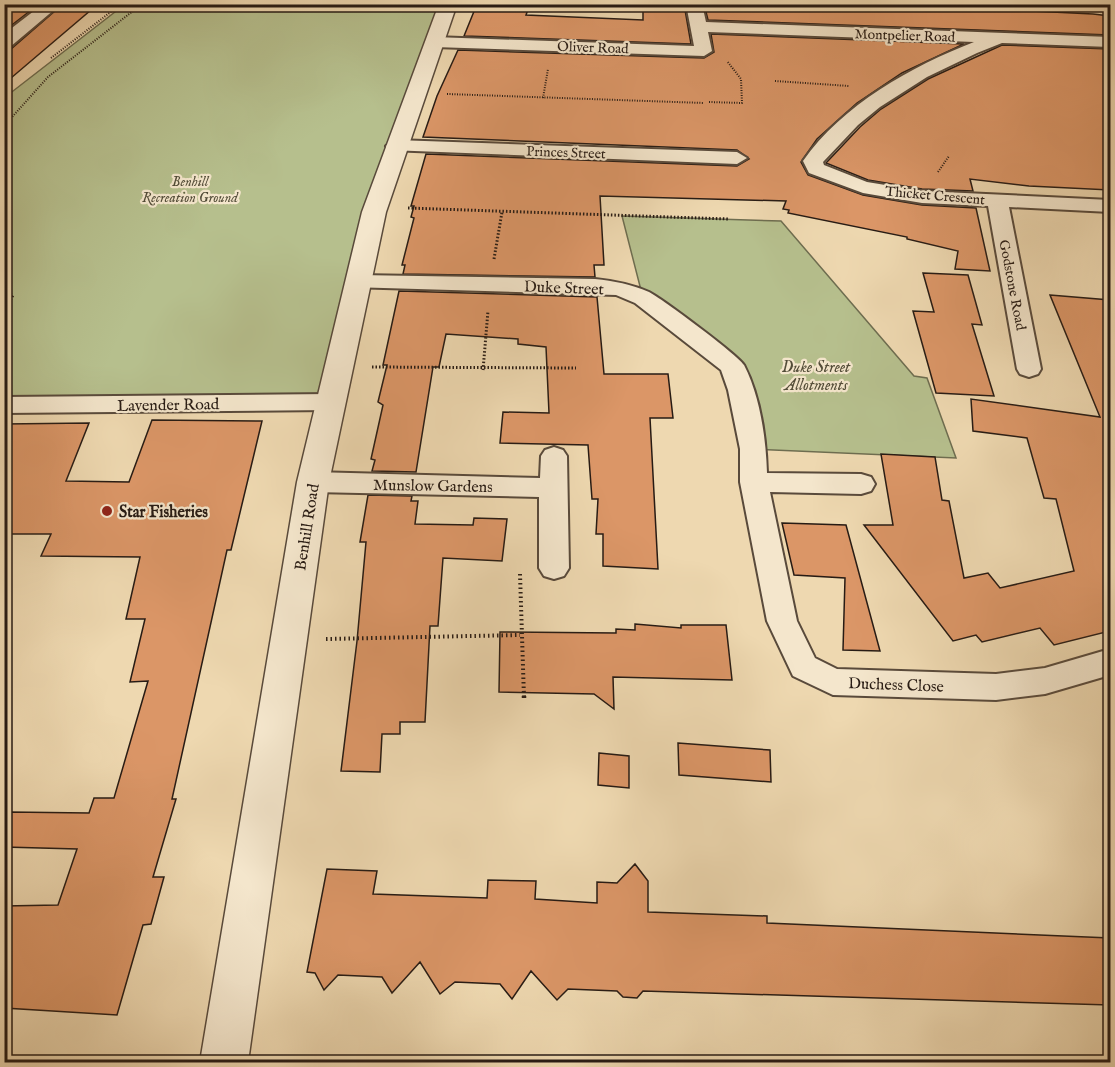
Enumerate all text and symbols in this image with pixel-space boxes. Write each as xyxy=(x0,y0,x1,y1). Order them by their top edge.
street label: Montpelier Road xyxy=(854,25,956,47)
street label: Oliver Road xyxy=(557,38,630,58)
street label: Princes Street xyxy=(526,143,606,163)
park label: Benhill Recreation Ground xyxy=(142,173,239,207)
street label: Thicket Crescent xyxy=(884,183,986,209)
street label: Godstone Road xyxy=(994,238,1030,333)
street label: Duke Street xyxy=(524,278,605,300)
park label: Duke Street Allotments xyxy=(782,358,851,396)
street label: Lavender Road xyxy=(117,395,220,417)
street label: Munslow Gardens xyxy=(373,476,493,498)
street label: Benhill Road xyxy=(291,482,325,572)
place label: Star Fisheries xyxy=(119,503,208,523)
marker: Star Fisheries xyxy=(100,504,114,518)
street label: Duchess Close xyxy=(848,674,944,698)

